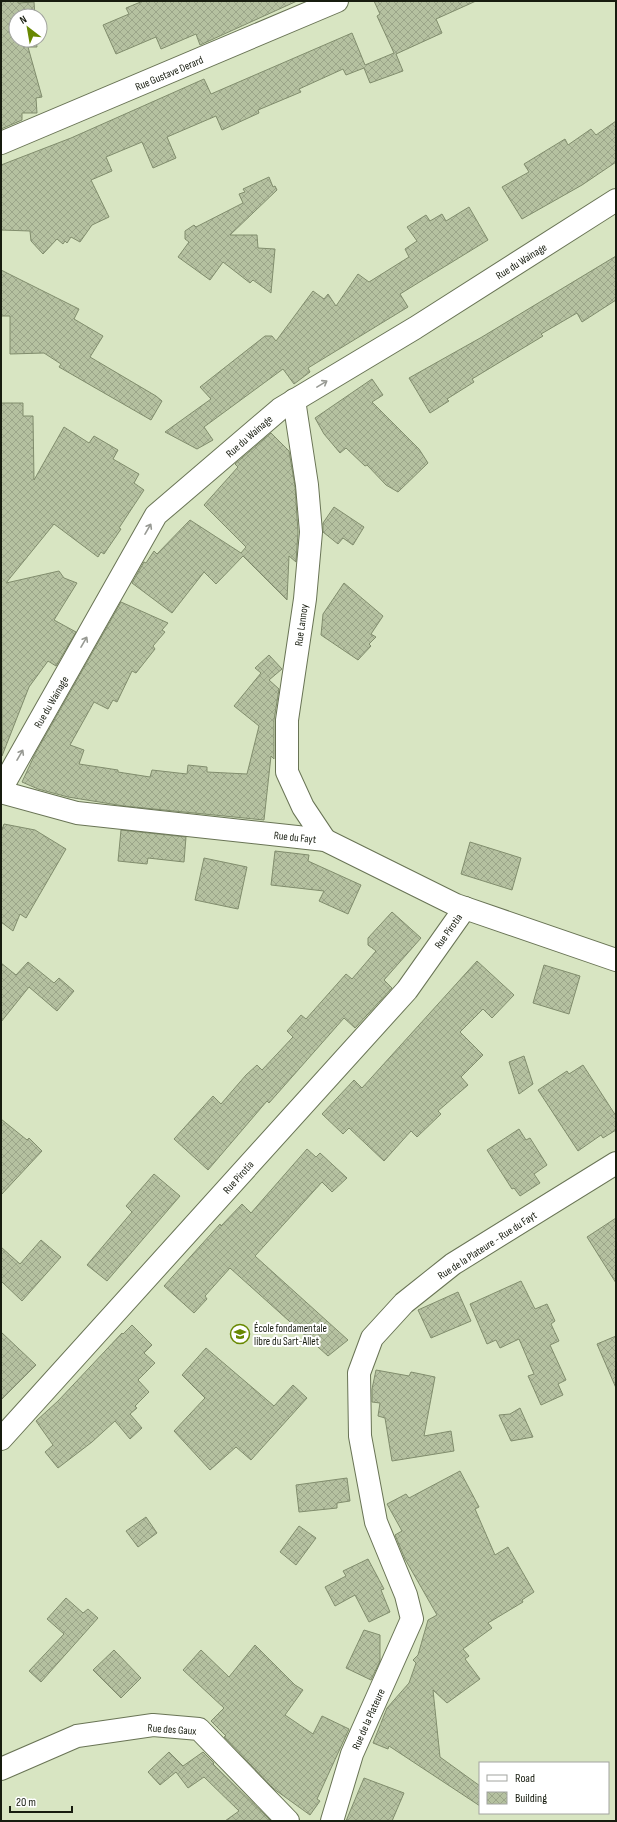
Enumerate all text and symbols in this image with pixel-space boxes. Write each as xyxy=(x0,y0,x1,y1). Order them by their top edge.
north arrow xyxy=(8,8,48,48)
text: N xyxy=(17,13,29,27)
street label: Rue Gustave Derard xyxy=(133,53,205,94)
street label: Rue du Wainage xyxy=(493,241,549,282)
one-way arrow xyxy=(316,379,328,387)
street label: Rue du Wainage xyxy=(223,413,275,460)
one-way arrow xyxy=(145,523,153,535)
street label: Rue Lannoy xyxy=(292,602,311,647)
one-way arrow xyxy=(81,636,89,648)
street label: Rue du Wainage xyxy=(31,674,71,730)
one-way arrow xyxy=(17,750,25,762)
street label: Rue du Fayt xyxy=(273,829,317,846)
street label: Rue Pirotia xyxy=(432,911,465,951)
street label: Rue Pirotia xyxy=(220,1158,256,1196)
street label: Rue de la Plateure - Rue du Fayt xyxy=(435,1208,540,1282)
place label: École fondamentale libre du Sart-Allet xyxy=(254,1322,327,1348)
school or university icon: École fondamentale libre du Sart-Allet xyxy=(229,1323,251,1345)
street label: Rue de la Plateure xyxy=(349,1687,388,1752)
street label: Rue des Gaux xyxy=(147,1721,197,1738)
legend xyxy=(479,1762,609,1814)
text: Road xyxy=(515,1771,535,1786)
scale bar xyxy=(10,1788,72,1814)
text: Building xyxy=(515,1791,547,1806)
text: 20 m xyxy=(16,1795,36,1810)

